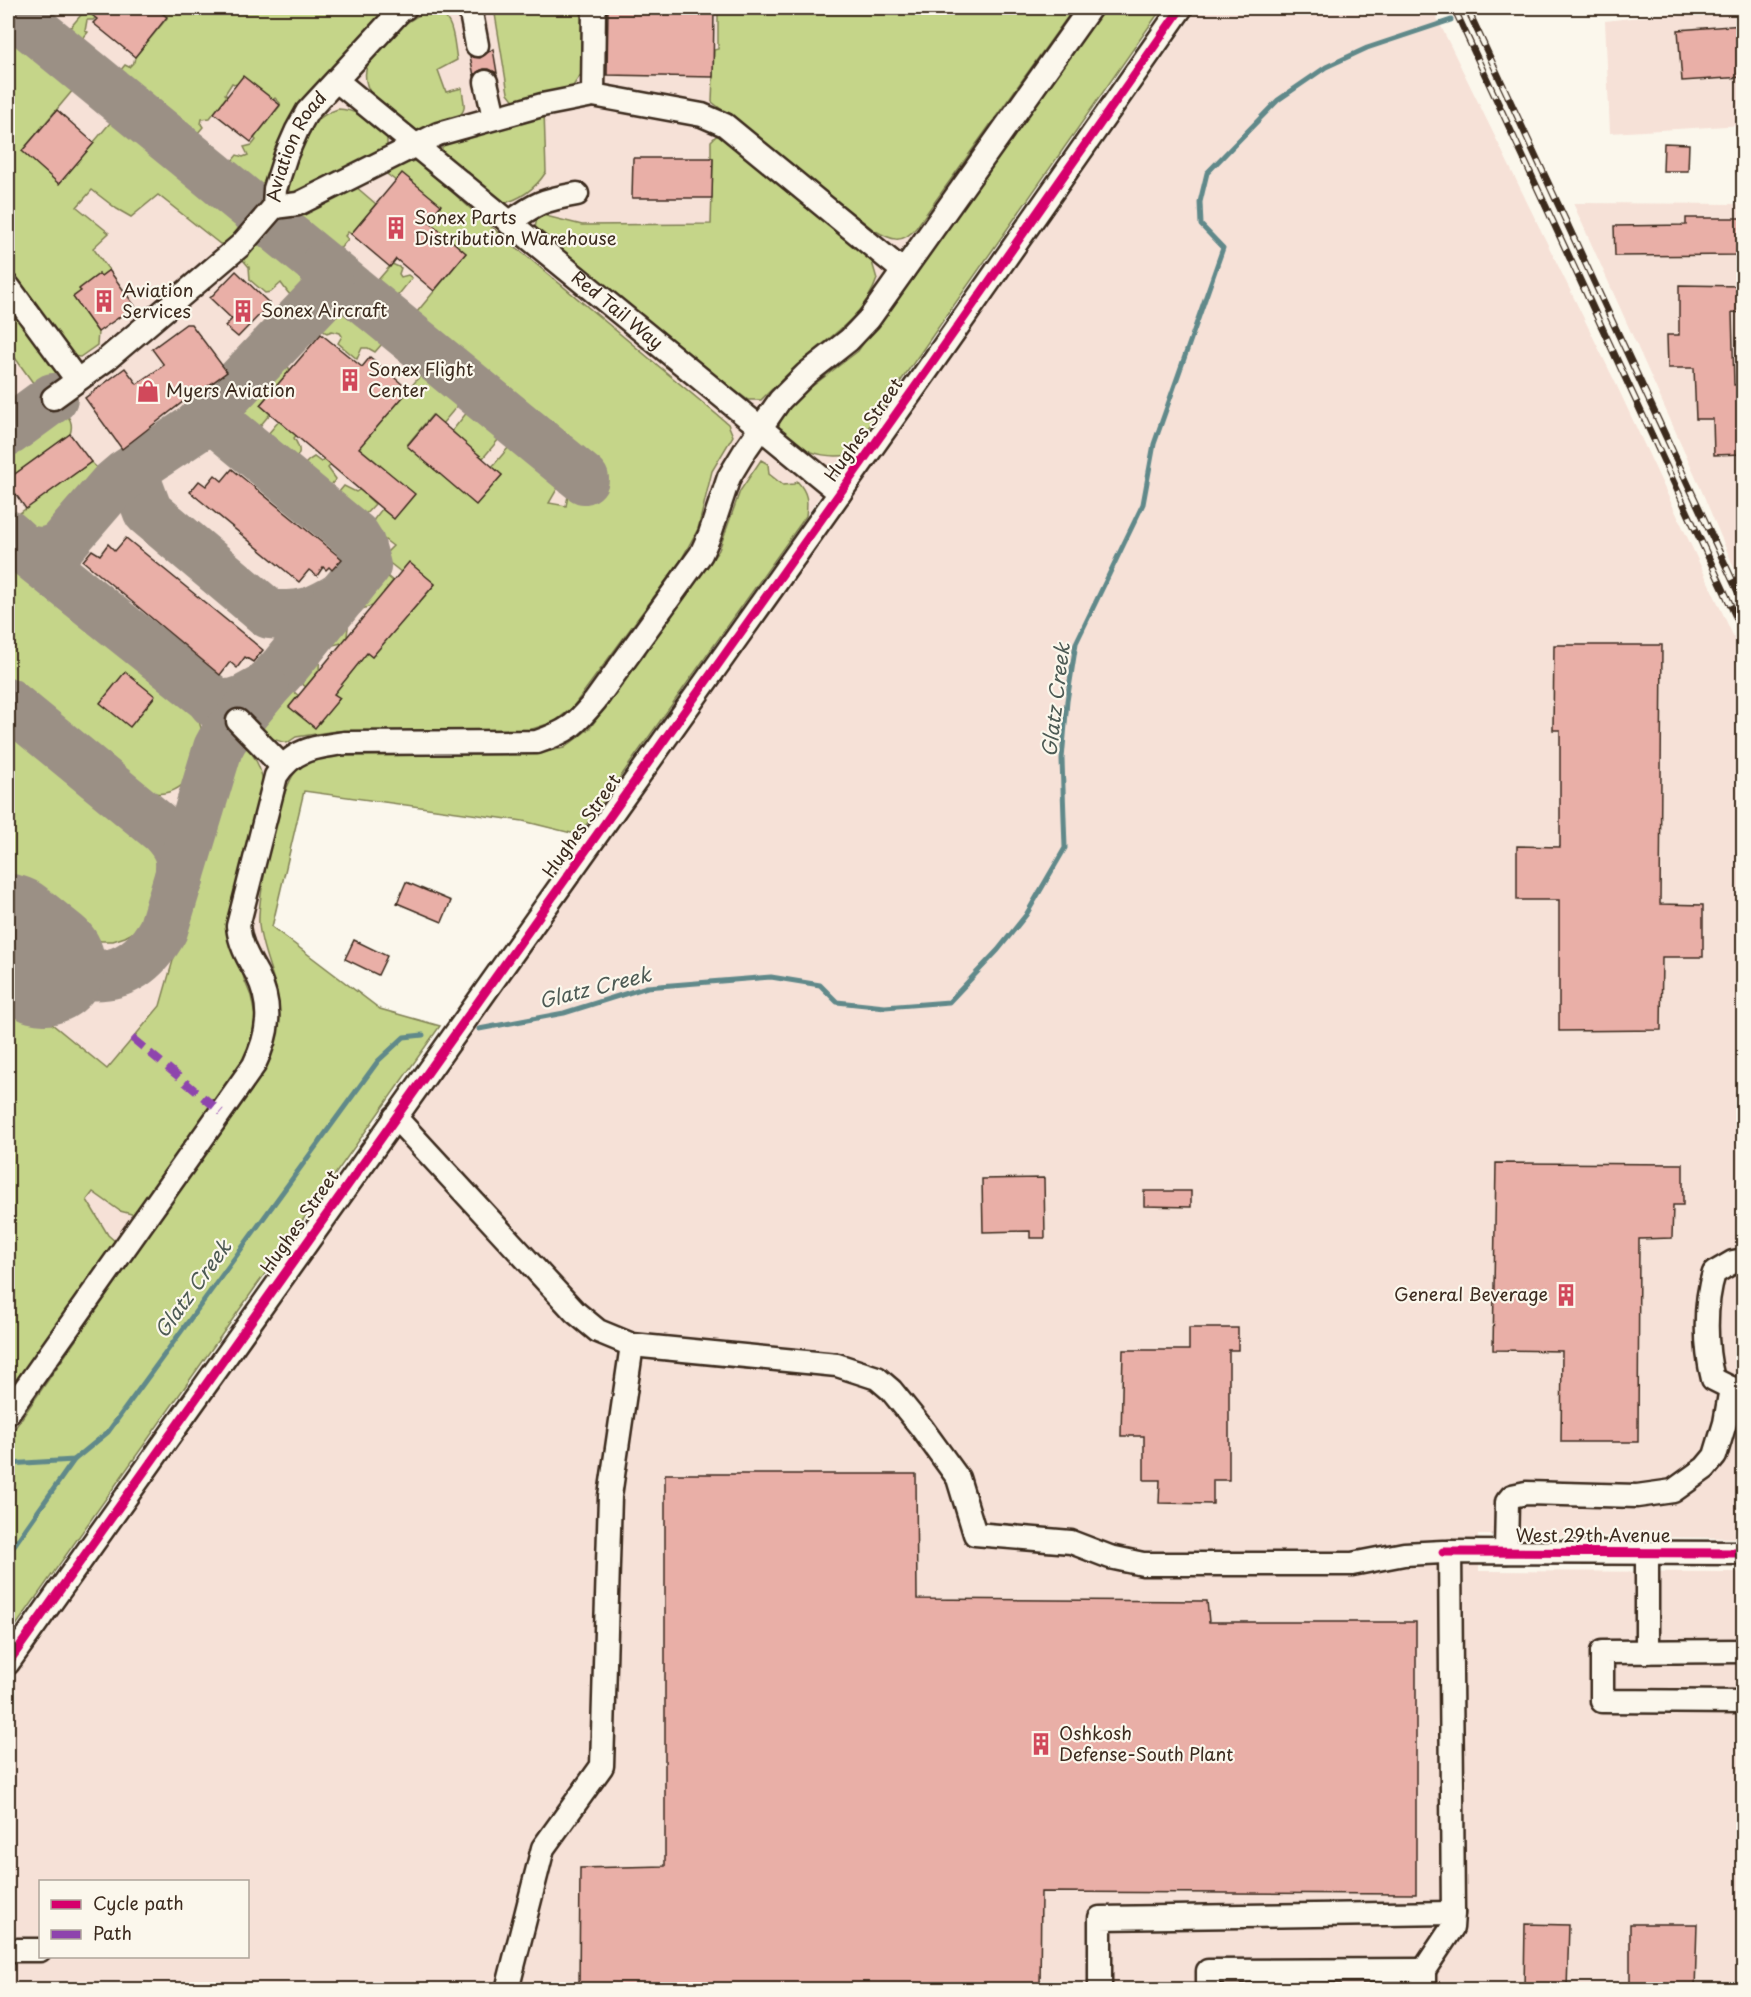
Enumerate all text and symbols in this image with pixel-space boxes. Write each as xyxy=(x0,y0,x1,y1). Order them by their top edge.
street label: Aviation Road xyxy=(259,84,332,203)
place label: Sonex Parts Distribution Warehouse xyxy=(414,203,617,251)
building icon: Sonex Parts Distribution Warehouse xyxy=(383,215,409,241)
street label: Red Tail Way xyxy=(566,263,670,355)
place label: Aviation Services xyxy=(122,276,193,324)
building icon: Aviation Services xyxy=(91,288,117,314)
place label: Sonex Aircraft xyxy=(261,296,387,323)
building icon: Sonex Aircraft xyxy=(230,298,256,324)
place label: Sonex Flight Center xyxy=(368,355,473,403)
building icon: Sonex Flight Center xyxy=(337,367,363,393)
street label: Hughes Street xyxy=(817,372,909,487)
place label: Myers Aviation xyxy=(166,376,295,403)
shop icon: Myers Aviation xyxy=(135,378,161,404)
water label: Glatz Creek xyxy=(1033,640,1077,759)
street label: Hughes Street xyxy=(535,768,627,883)
water label: Glatz Creek xyxy=(535,958,655,1015)
street label: Hughes Street xyxy=(253,1164,345,1279)
water label: Glatz Creek xyxy=(146,1233,239,1344)
place label: General Beverage xyxy=(1394,1280,1548,1307)
building icon: General Beverage xyxy=(1553,1282,1579,1308)
street label: West 29th Avenue xyxy=(1516,1521,1671,1548)
place label: Oshkosh Defense-South Plant xyxy=(1059,1719,1233,1767)
building icon: Oshkosh Defense-South Plant xyxy=(1028,1731,1054,1757)
legend xyxy=(39,1880,249,1958)
text: Cycle path xyxy=(93,1889,184,1916)
text: Path xyxy=(93,1919,132,1946)

